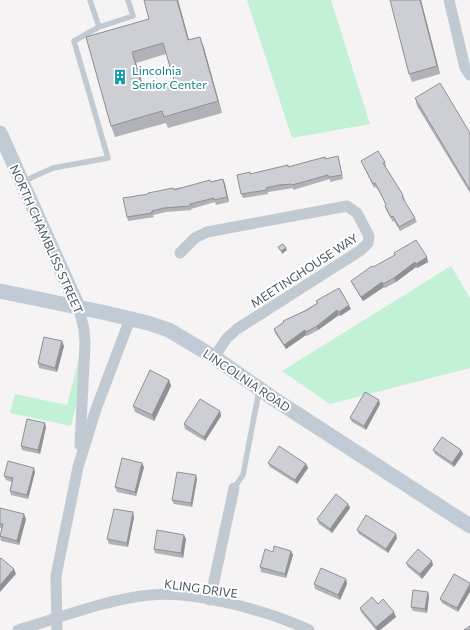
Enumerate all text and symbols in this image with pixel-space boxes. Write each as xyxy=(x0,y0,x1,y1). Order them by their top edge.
place label: Lincolnia Senior Center xyxy=(132,63,207,91)
building icon: Lincolnia Senior Center xyxy=(111,68,129,86)
street label: NORTH CHAMBLISS STREET xyxy=(8,162,86,316)
street label: MEETINGHOUSE WAY xyxy=(248,230,360,310)
street label: LINCOLNIA ROAD xyxy=(201,346,293,414)
street label: KLING DRIVE xyxy=(163,576,239,600)

